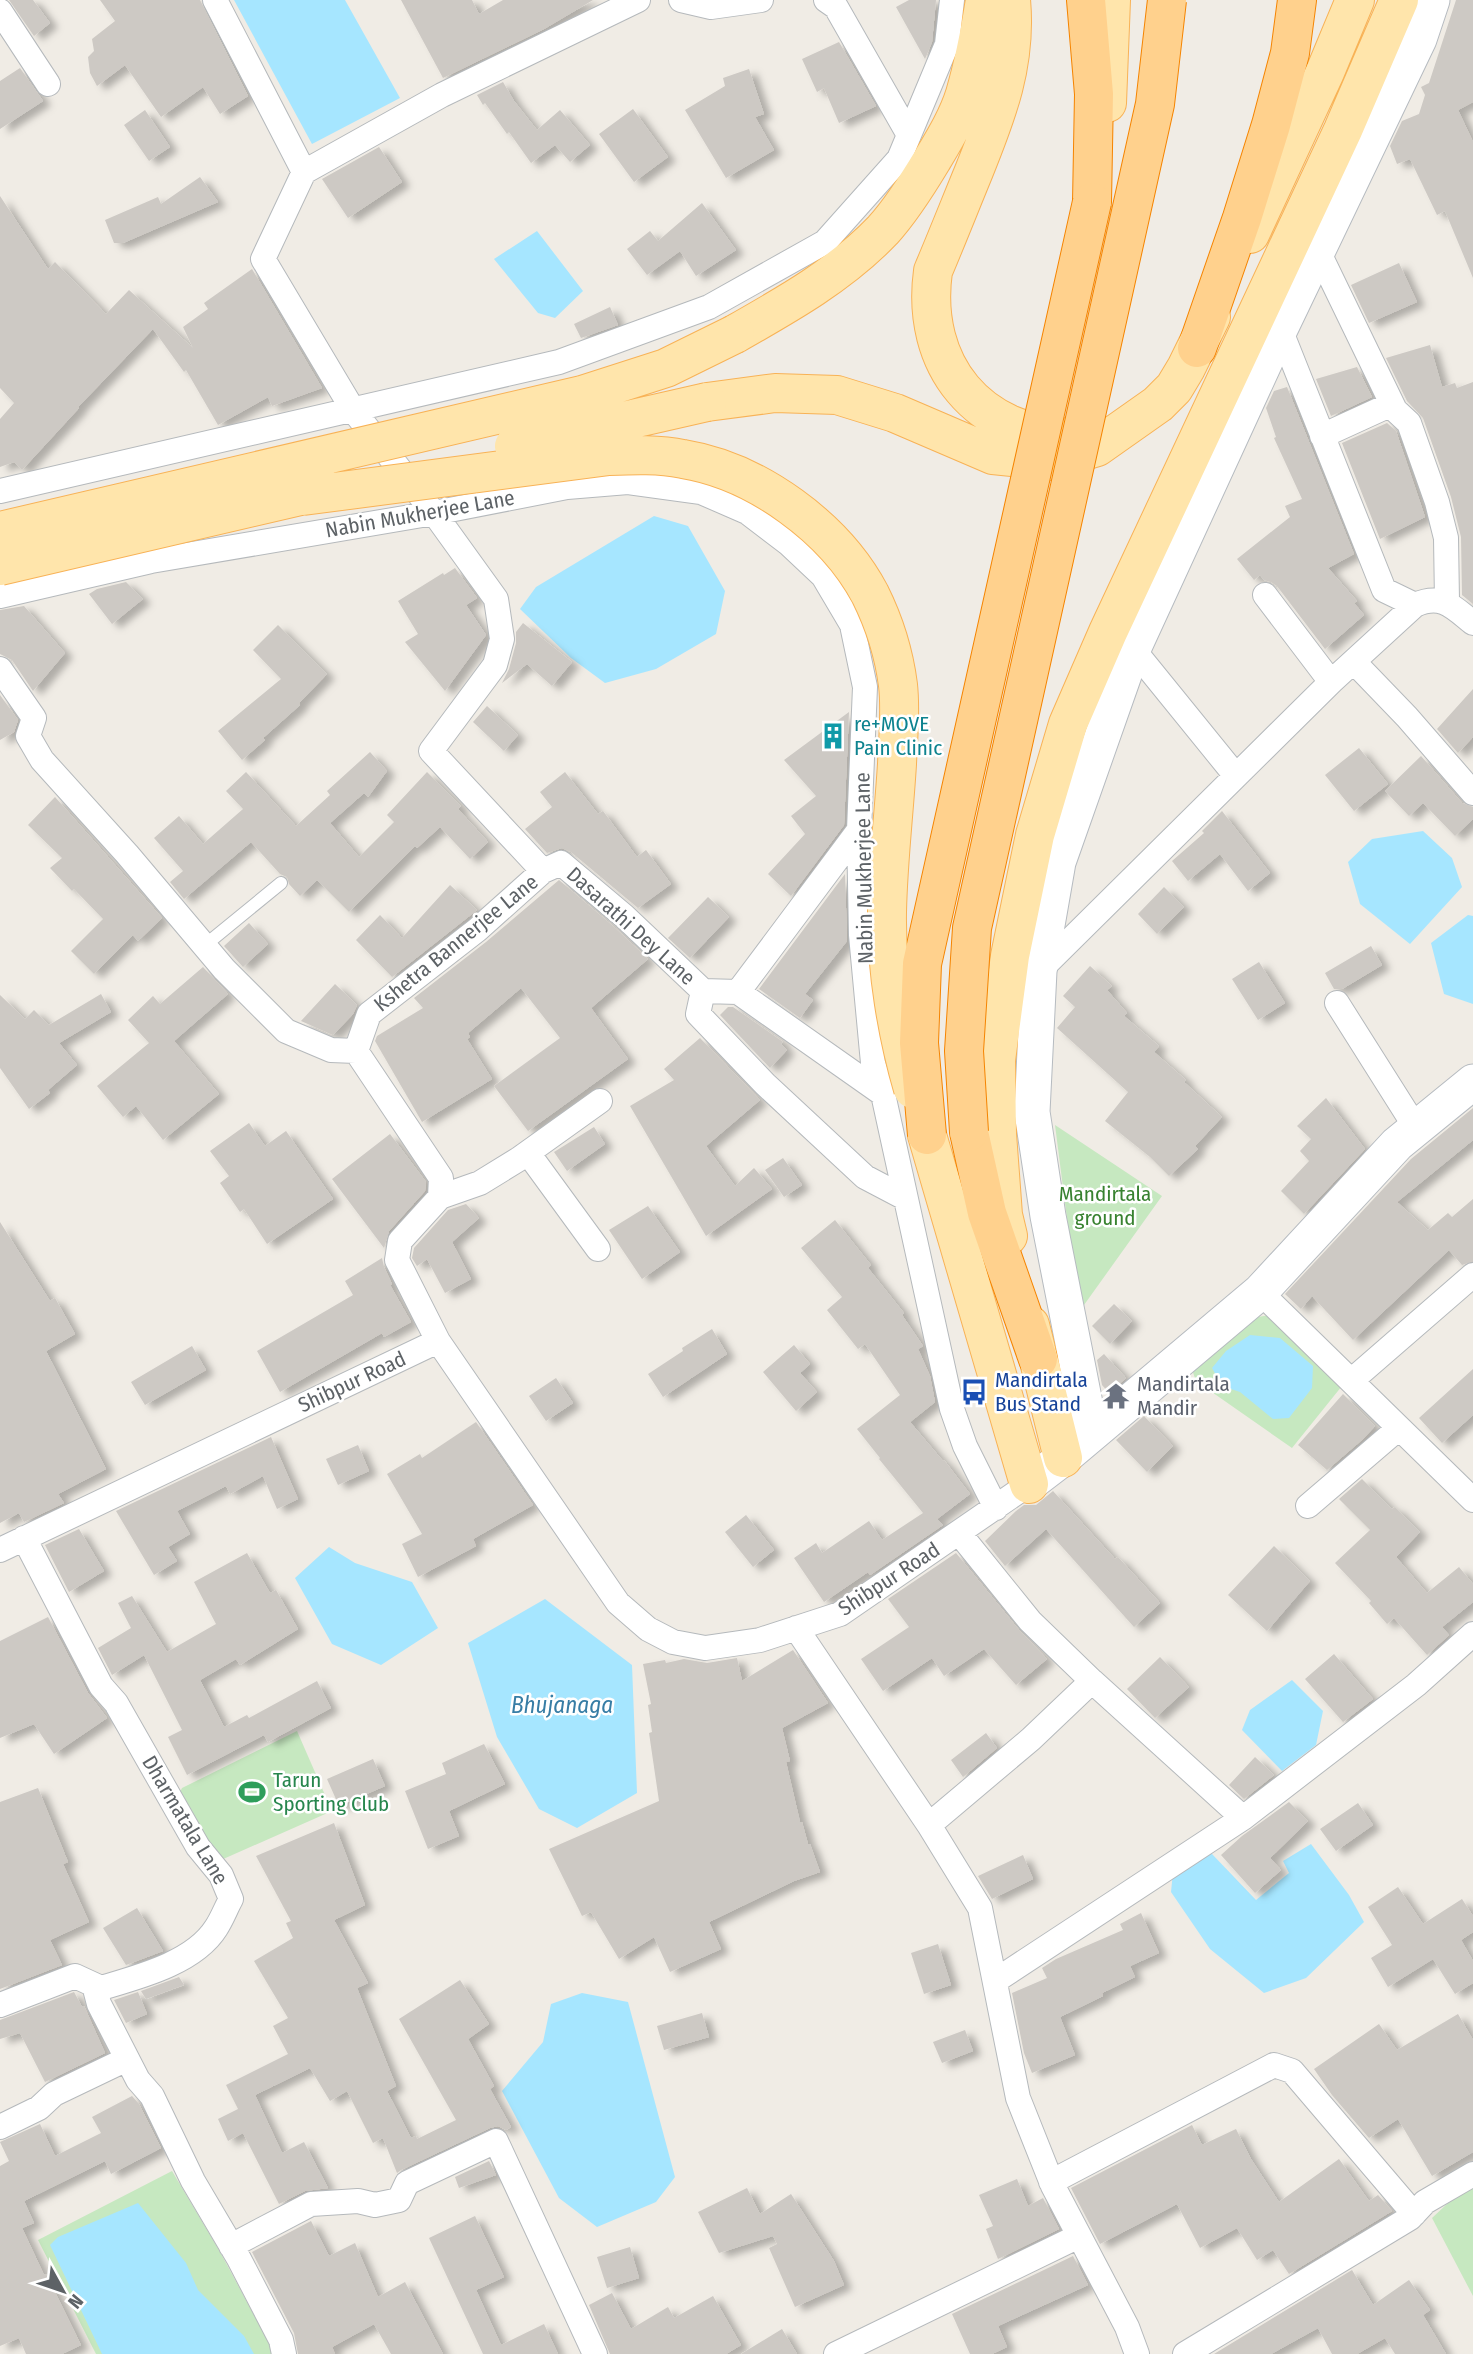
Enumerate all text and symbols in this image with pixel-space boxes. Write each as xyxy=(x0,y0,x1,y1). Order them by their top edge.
street label: Nabin Mukherjee Lane xyxy=(323,485,517,543)
place label: re+MOVE Pain Clinic xyxy=(854,711,942,761)
building icon: re+MOVE Pain Clinic xyxy=(818,721,848,751)
street label: Nabin Mukherjee Lane xyxy=(849,772,879,964)
street label: Dasarathi Dey Lane xyxy=(561,861,701,991)
street label: Kshetra Bannerjee Lane xyxy=(369,869,543,1017)
park label: Mandirtala ground xyxy=(1059,1181,1151,1231)
street label: Shibpur Road xyxy=(294,1346,410,1418)
place label: Mandirtala Bus Stand xyxy=(995,1367,1088,1417)
place label: Mandirtala Mandir xyxy=(1137,1371,1230,1421)
bus stop icon: Mandirtala Bus Stand xyxy=(959,1377,989,1407)
temple icon: Mandirtala Mandir xyxy=(1101,1381,1131,1411)
street label: Shibpur Road xyxy=(833,1537,945,1621)
water label: Bhujanaga xyxy=(511,1691,613,1719)
street label: Dharmatala Lane xyxy=(136,1751,234,1889)
place label: Tarun Sporting Club xyxy=(273,1767,389,1817)
sports icon: Tarun Sporting Club xyxy=(237,1777,267,1807)
north arrow xyxy=(28,2256,98,2326)
text: N xyxy=(63,2290,88,2313)

